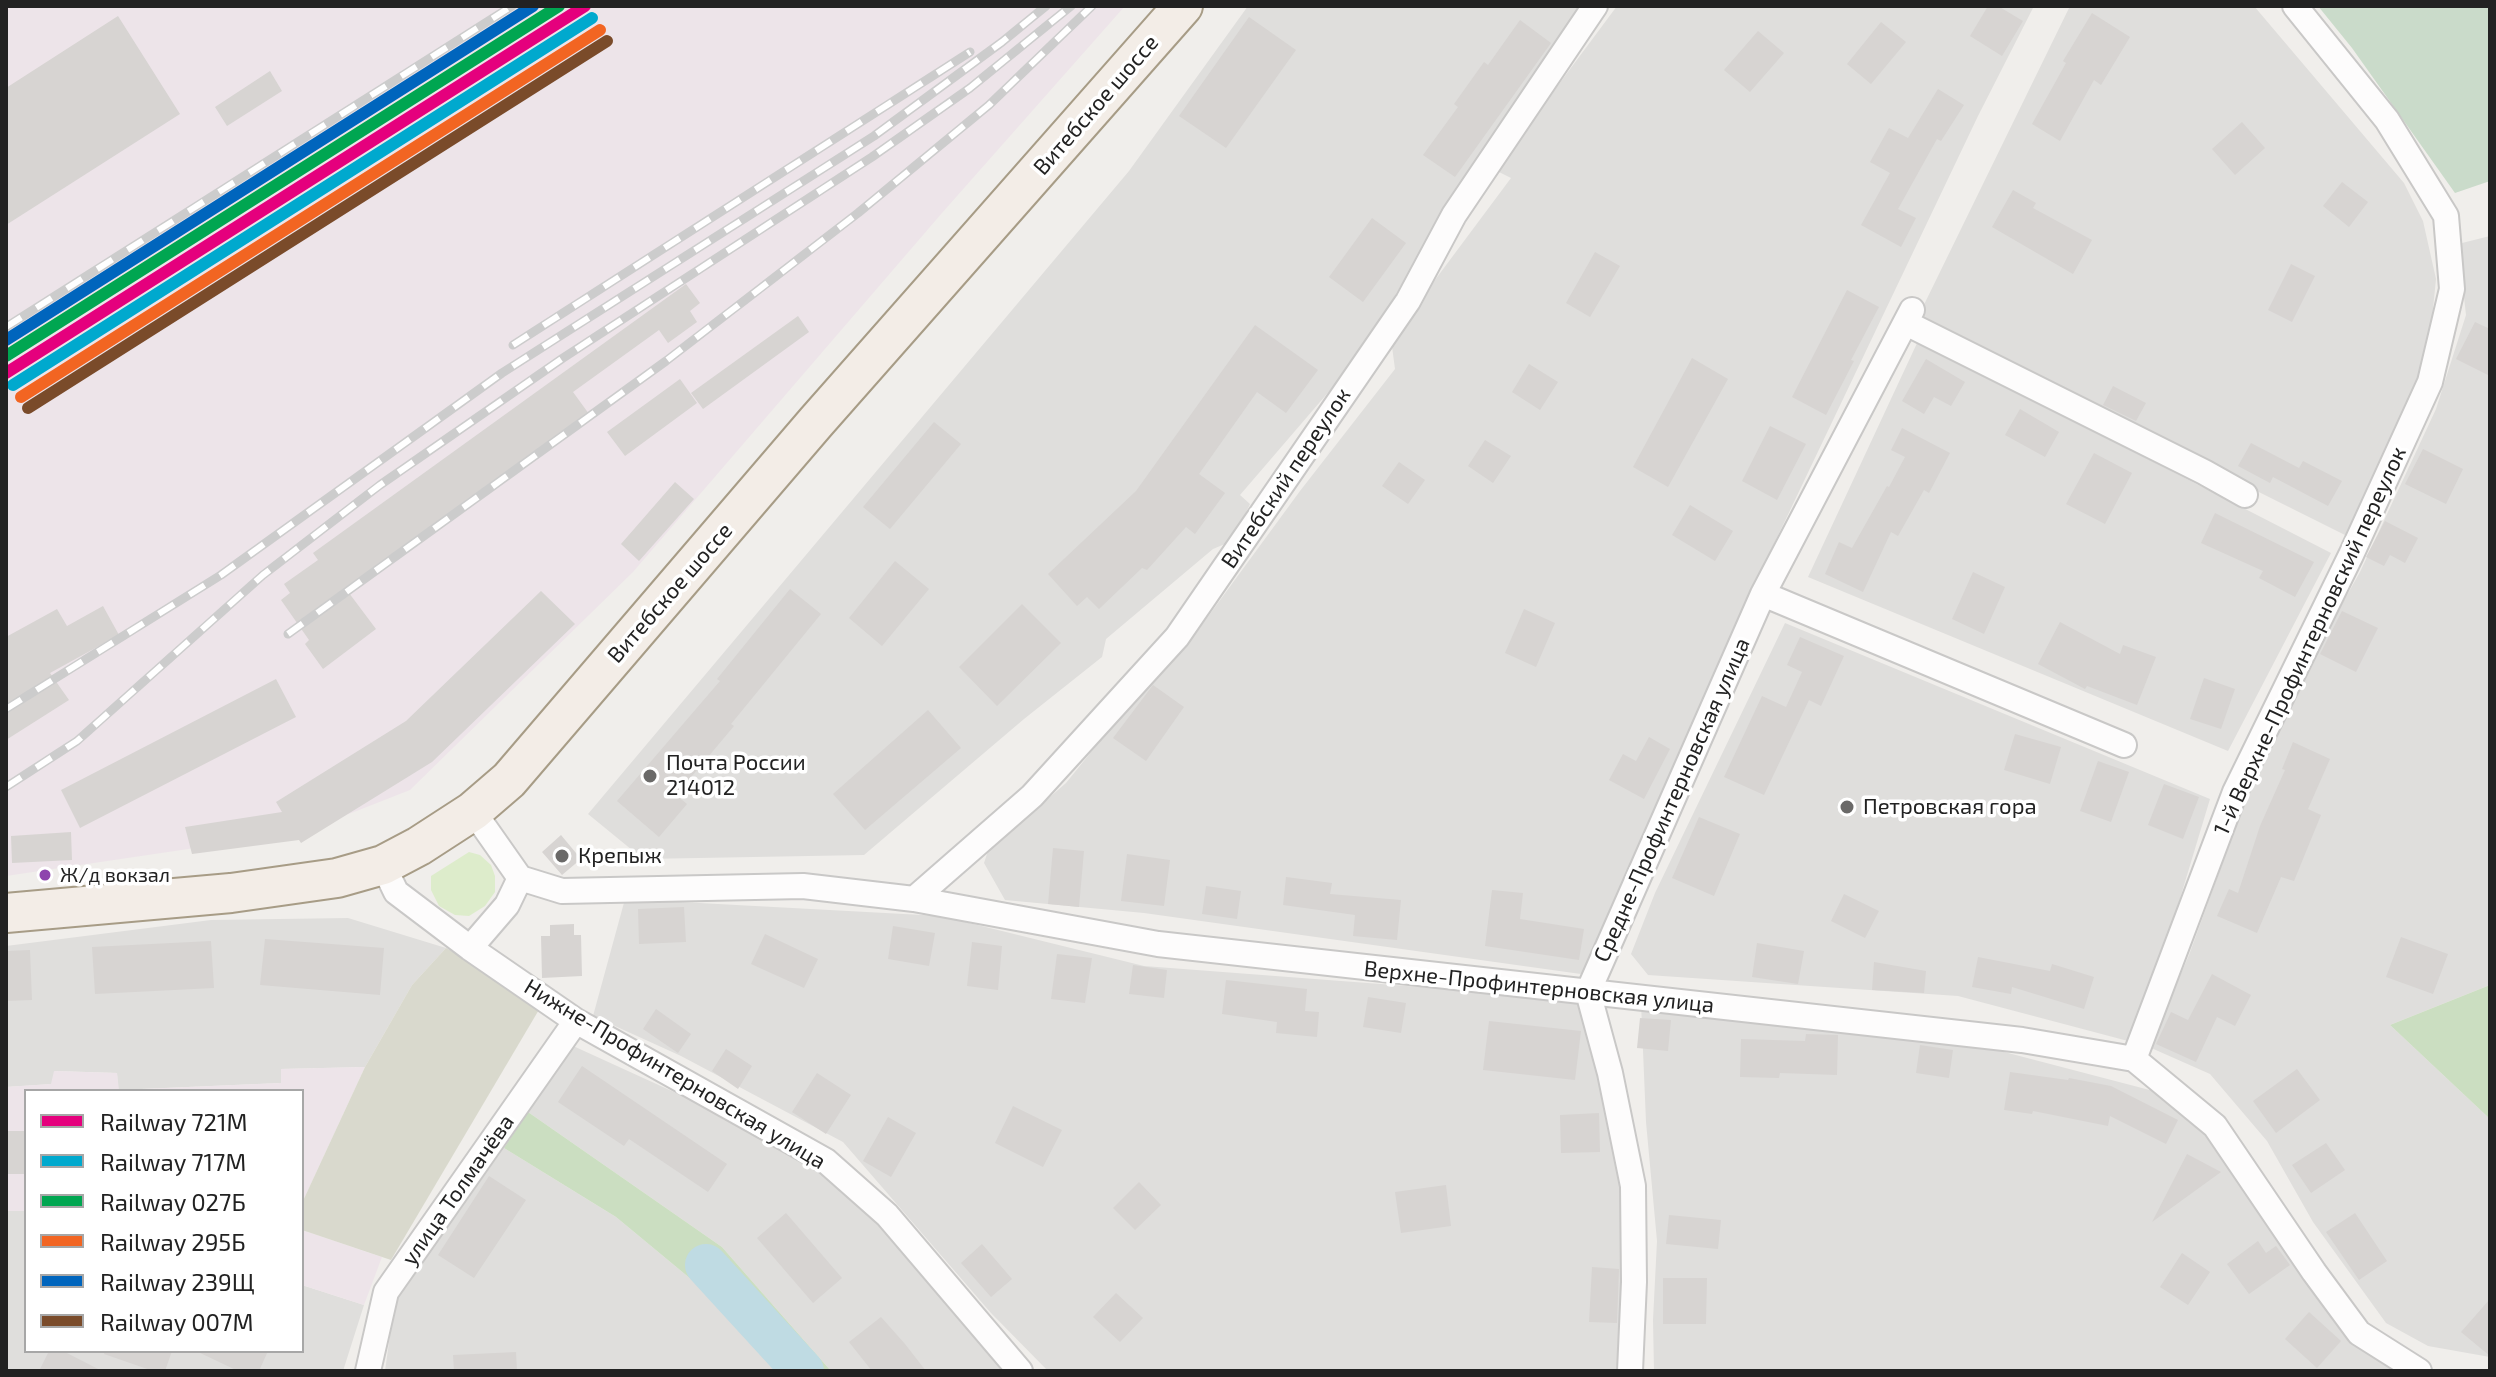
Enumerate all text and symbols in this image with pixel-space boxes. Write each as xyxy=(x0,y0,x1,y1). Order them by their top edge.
street label: Витебское шоссе xyxy=(1028,30,1164,180)
street label: Витебский переулок xyxy=(1216,383,1356,573)
street label: 1-й Верхне-Профинтерновский переулок xyxy=(2208,443,2412,839)
street label: Витебское шоссе xyxy=(602,518,738,668)
street label: Средне-Профинтерновская улица xyxy=(1588,634,1756,966)
place label: Почта России 214012 xyxy=(666,750,806,802)
marker: Почта России 214012 xyxy=(641,767,659,785)
place label: Петровская гора xyxy=(1863,794,2037,820)
marker: Петровская гора xyxy=(1838,798,1856,816)
place label: Крепыж xyxy=(578,843,662,869)
marker: Крепыж xyxy=(553,847,571,865)
place label: Ж/д вокзал xyxy=(60,863,170,887)
marker: Ж/д вокзал xyxy=(37,867,53,883)
street label: Верхне-Профинтерновская улица xyxy=(1363,955,1715,1019)
street label: Нижне-Профинтерновская улица xyxy=(519,973,831,1175)
legend xyxy=(24,1089,304,1353)
text: Railway 721М xyxy=(100,1107,248,1136)
street label: улица Толмачёва xyxy=(396,1110,520,1270)
text: Railway 717М xyxy=(100,1147,246,1176)
text: Railway 027Б xyxy=(100,1187,246,1216)
text: Railway 295Б xyxy=(100,1227,246,1256)
text: Railway 239Щ xyxy=(100,1267,255,1296)
text: Railway 007М xyxy=(100,1307,253,1336)

